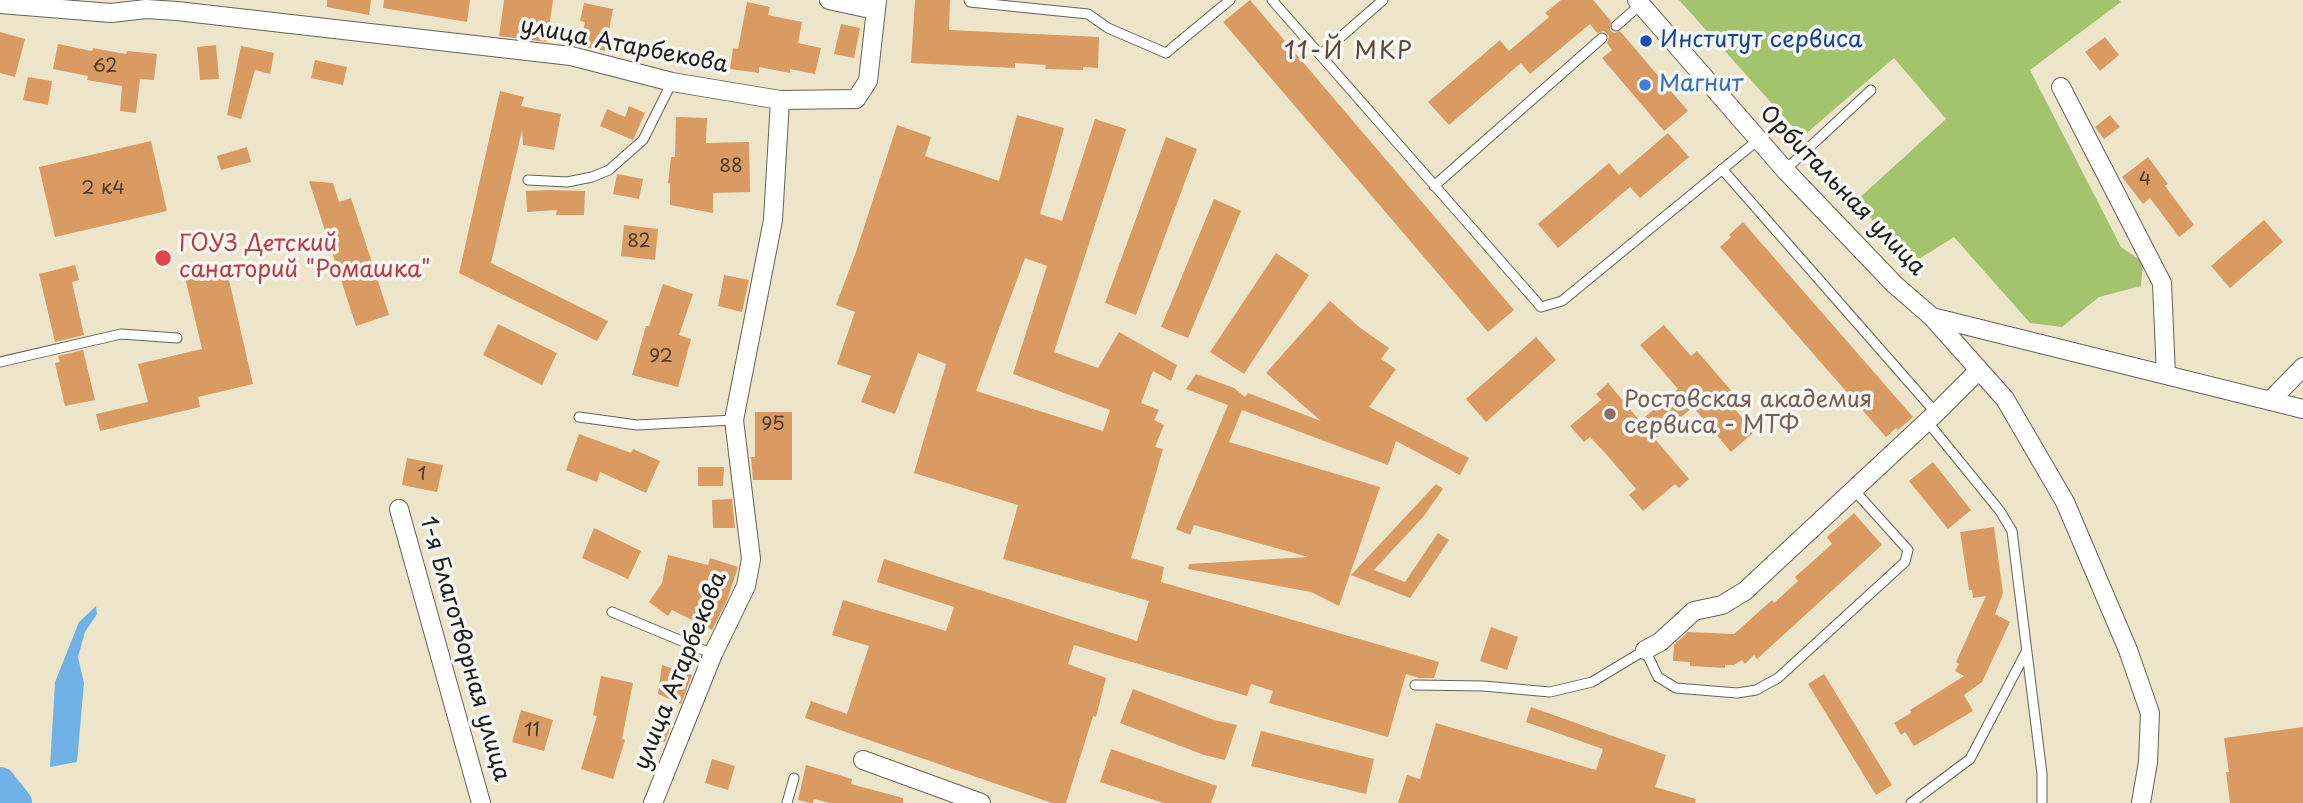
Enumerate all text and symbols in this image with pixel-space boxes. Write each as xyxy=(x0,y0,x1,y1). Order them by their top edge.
street label: улица Атарбекова xyxy=(518,12,730,80)
place label: Институт сервиса xyxy=(1660,27,1862,55)
marker: Институт сервиса xyxy=(1638,33,1654,49)
district label: 11-Й МКР xyxy=(1286,38,1412,66)
house number: 62 xyxy=(93,56,117,78)
place label: Магнит xyxy=(1659,71,1743,99)
marker: Магнит xyxy=(1637,77,1653,93)
street label: Орбитальная улица xyxy=(1753,100,1931,282)
house number: 88 xyxy=(719,156,743,178)
house number: 4 xyxy=(2139,169,2151,191)
house number: 2 к4 xyxy=(81,178,125,200)
place label: ГОУЗ Детский санаторий "Ромашка" xyxy=(179,231,430,285)
house number: 82 xyxy=(627,231,651,253)
marker: ГОУЗ Детский санаторий "Ромашка" xyxy=(153,248,173,268)
house number: 92 xyxy=(649,346,673,368)
place label: Ростовская академия сервиса - МТФ xyxy=(1624,387,1872,441)
marker: Ростовская академия сервиса - МТФ xyxy=(1602,406,1618,422)
house number: 95 xyxy=(761,414,785,436)
house number: 1 xyxy=(418,464,426,486)
street label: 1-я Благотворная улица xyxy=(413,513,515,785)
street label: улица Атарбекова xyxy=(629,568,733,774)
house number: 11 xyxy=(524,720,540,742)

